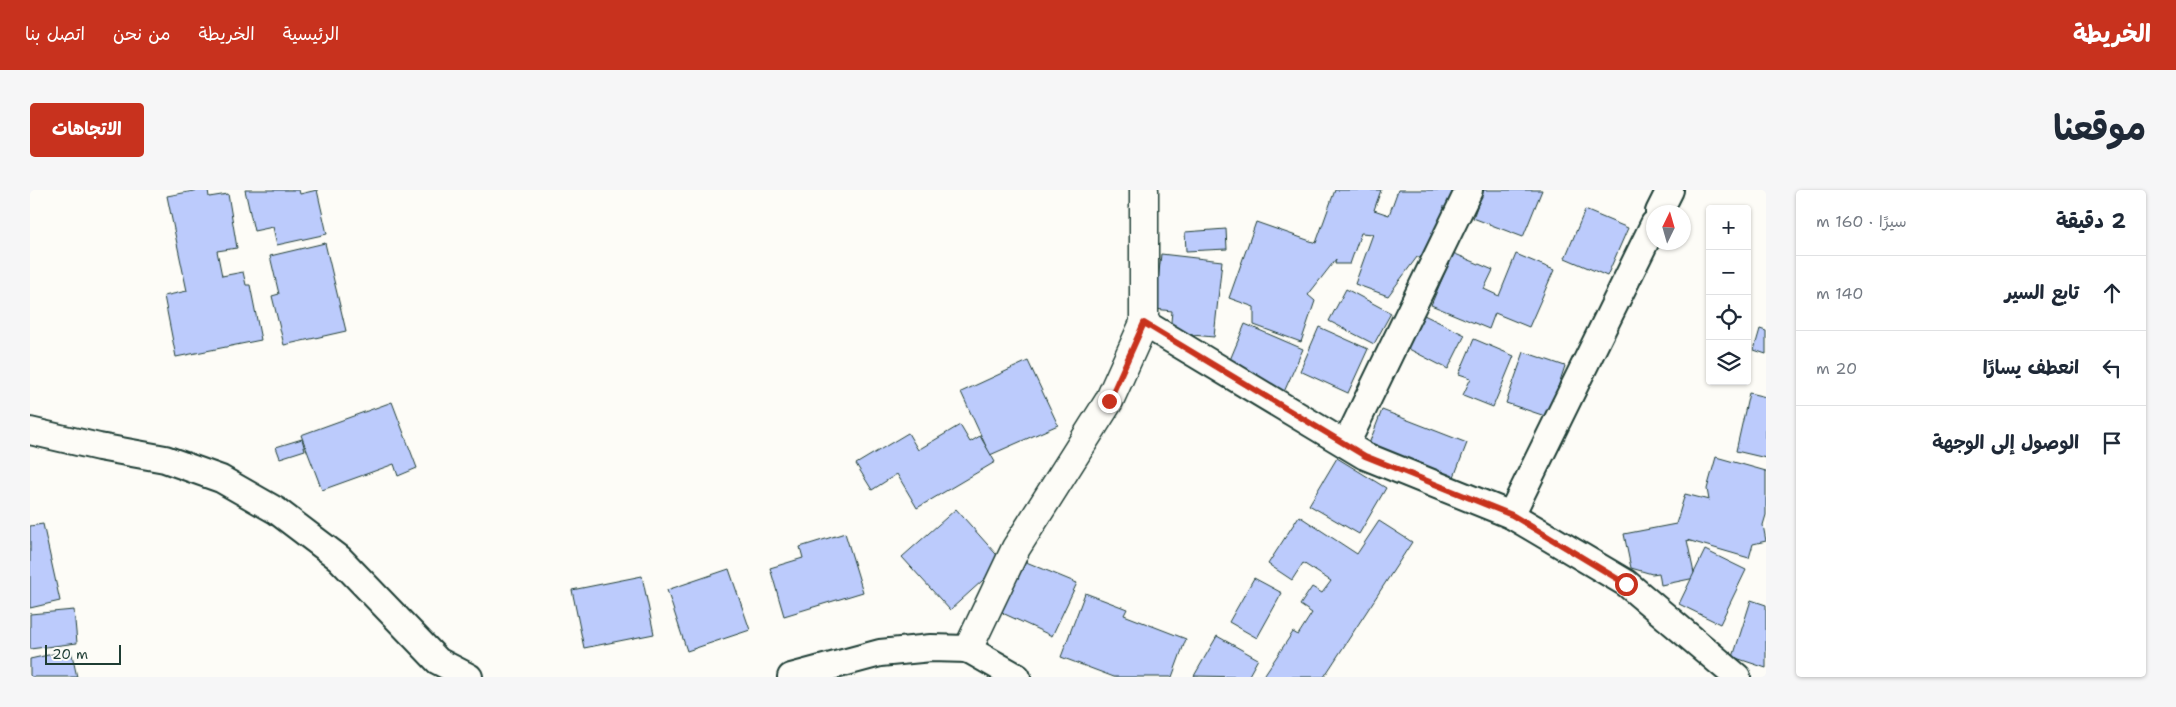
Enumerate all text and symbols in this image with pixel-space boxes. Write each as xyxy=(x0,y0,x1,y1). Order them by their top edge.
text: الخريطة xyxy=(2073,18,2151,50)
text: اتصل بنا xyxy=(25,22,85,46)
text: من نحن xyxy=(113,22,171,46)
text: الخريطة xyxy=(199,22,255,46)
text: الرئيسية xyxy=(283,22,339,46)
button: الاتجاهات xyxy=(30,103,144,157)
text: موقعنا xyxy=(2053,104,2146,151)
north arrow xyxy=(1646,205,1691,250)
map controls xyxy=(1706,205,1751,385)
button: + xyxy=(1706,205,1751,250)
text: 2 دقيقة xyxy=(2056,207,2126,235)
text: سيرًا · 160 m xyxy=(1816,211,1907,232)
button: − xyxy=(1706,250,1751,295)
icon: ahead xyxy=(2098,279,2126,307)
text: تابع السير xyxy=(2005,280,2079,305)
text: 140 m xyxy=(1816,283,1864,304)
button: locate xyxy=(1706,295,1751,340)
button: layers xyxy=(1706,340,1751,385)
icon: left xyxy=(2098,354,2126,382)
text: انعطف يسارًا xyxy=(1983,355,2079,380)
text: 20 m xyxy=(1816,358,1857,379)
route end xyxy=(1098,390,1121,413)
icon: arrive xyxy=(2098,429,2126,457)
text: الوصول إلى الوجهة xyxy=(1932,430,2079,455)
route start xyxy=(1615,573,1638,596)
scale bar xyxy=(45,642,121,665)
text: 20 m xyxy=(52,645,88,663)

